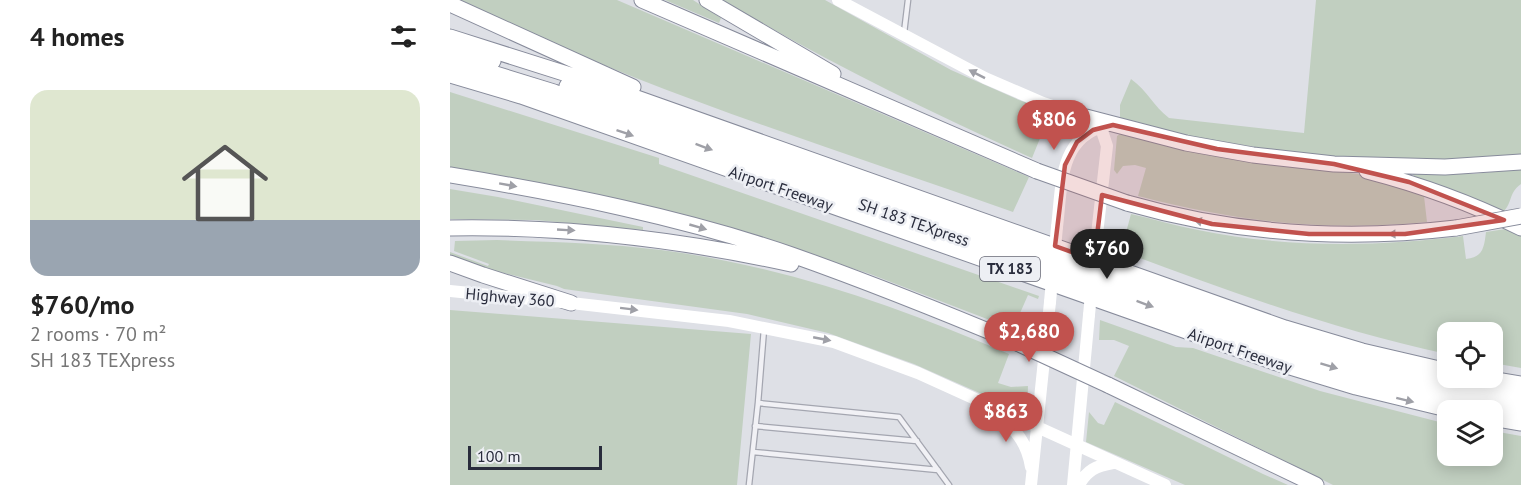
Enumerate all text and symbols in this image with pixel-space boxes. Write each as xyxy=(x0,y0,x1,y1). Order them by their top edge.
text: 4 homes xyxy=(30,20,125,53)
icon: filters xyxy=(387,20,420,53)
one-way arrow xyxy=(969,69,986,78)
pin: $806 xyxy=(1018,100,1090,151)
text: $806 xyxy=(1031,106,1077,132)
one-way arrow xyxy=(616,128,634,138)
icon: home xyxy=(171,129,279,237)
one-way arrow xyxy=(695,143,713,153)
street label: Airport Freeway xyxy=(726,161,836,215)
one-way arrow xyxy=(498,181,517,190)
street label: SH 183 TEXpress xyxy=(856,194,972,250)
one-way arrow xyxy=(1194,217,1213,226)
one-way arrow xyxy=(689,223,707,232)
one-way arrow xyxy=(556,225,575,234)
pin: $760 xyxy=(1071,229,1143,280)
one-way arrow xyxy=(1388,230,1407,239)
text: $760 xyxy=(1084,235,1130,261)
road number: TX 183 xyxy=(980,257,1040,281)
street label: Highway 360 xyxy=(465,283,556,311)
text: $760/mo xyxy=(30,288,134,321)
one-way arrow xyxy=(1136,299,1154,309)
one-way arrow xyxy=(620,305,639,314)
pin: $2,680 xyxy=(980,312,1078,363)
text: $2,680 xyxy=(998,318,1060,344)
text: 2 rooms · 70 m² xyxy=(30,321,166,347)
map controls xyxy=(1437,322,1503,466)
button: locate xyxy=(1437,322,1503,388)
street label: Airport Freeway xyxy=(1185,323,1295,377)
one-way arrow xyxy=(812,335,831,344)
text: SH 183 TEXpress xyxy=(30,347,175,373)
one-way arrow xyxy=(1320,362,1338,371)
pin: $863 xyxy=(970,392,1042,443)
one-way arrow xyxy=(1396,395,1414,405)
text: $863 xyxy=(983,398,1029,424)
button: layers xyxy=(1437,400,1503,466)
scale bar xyxy=(468,443,602,470)
text: 100 m xyxy=(477,446,520,466)

